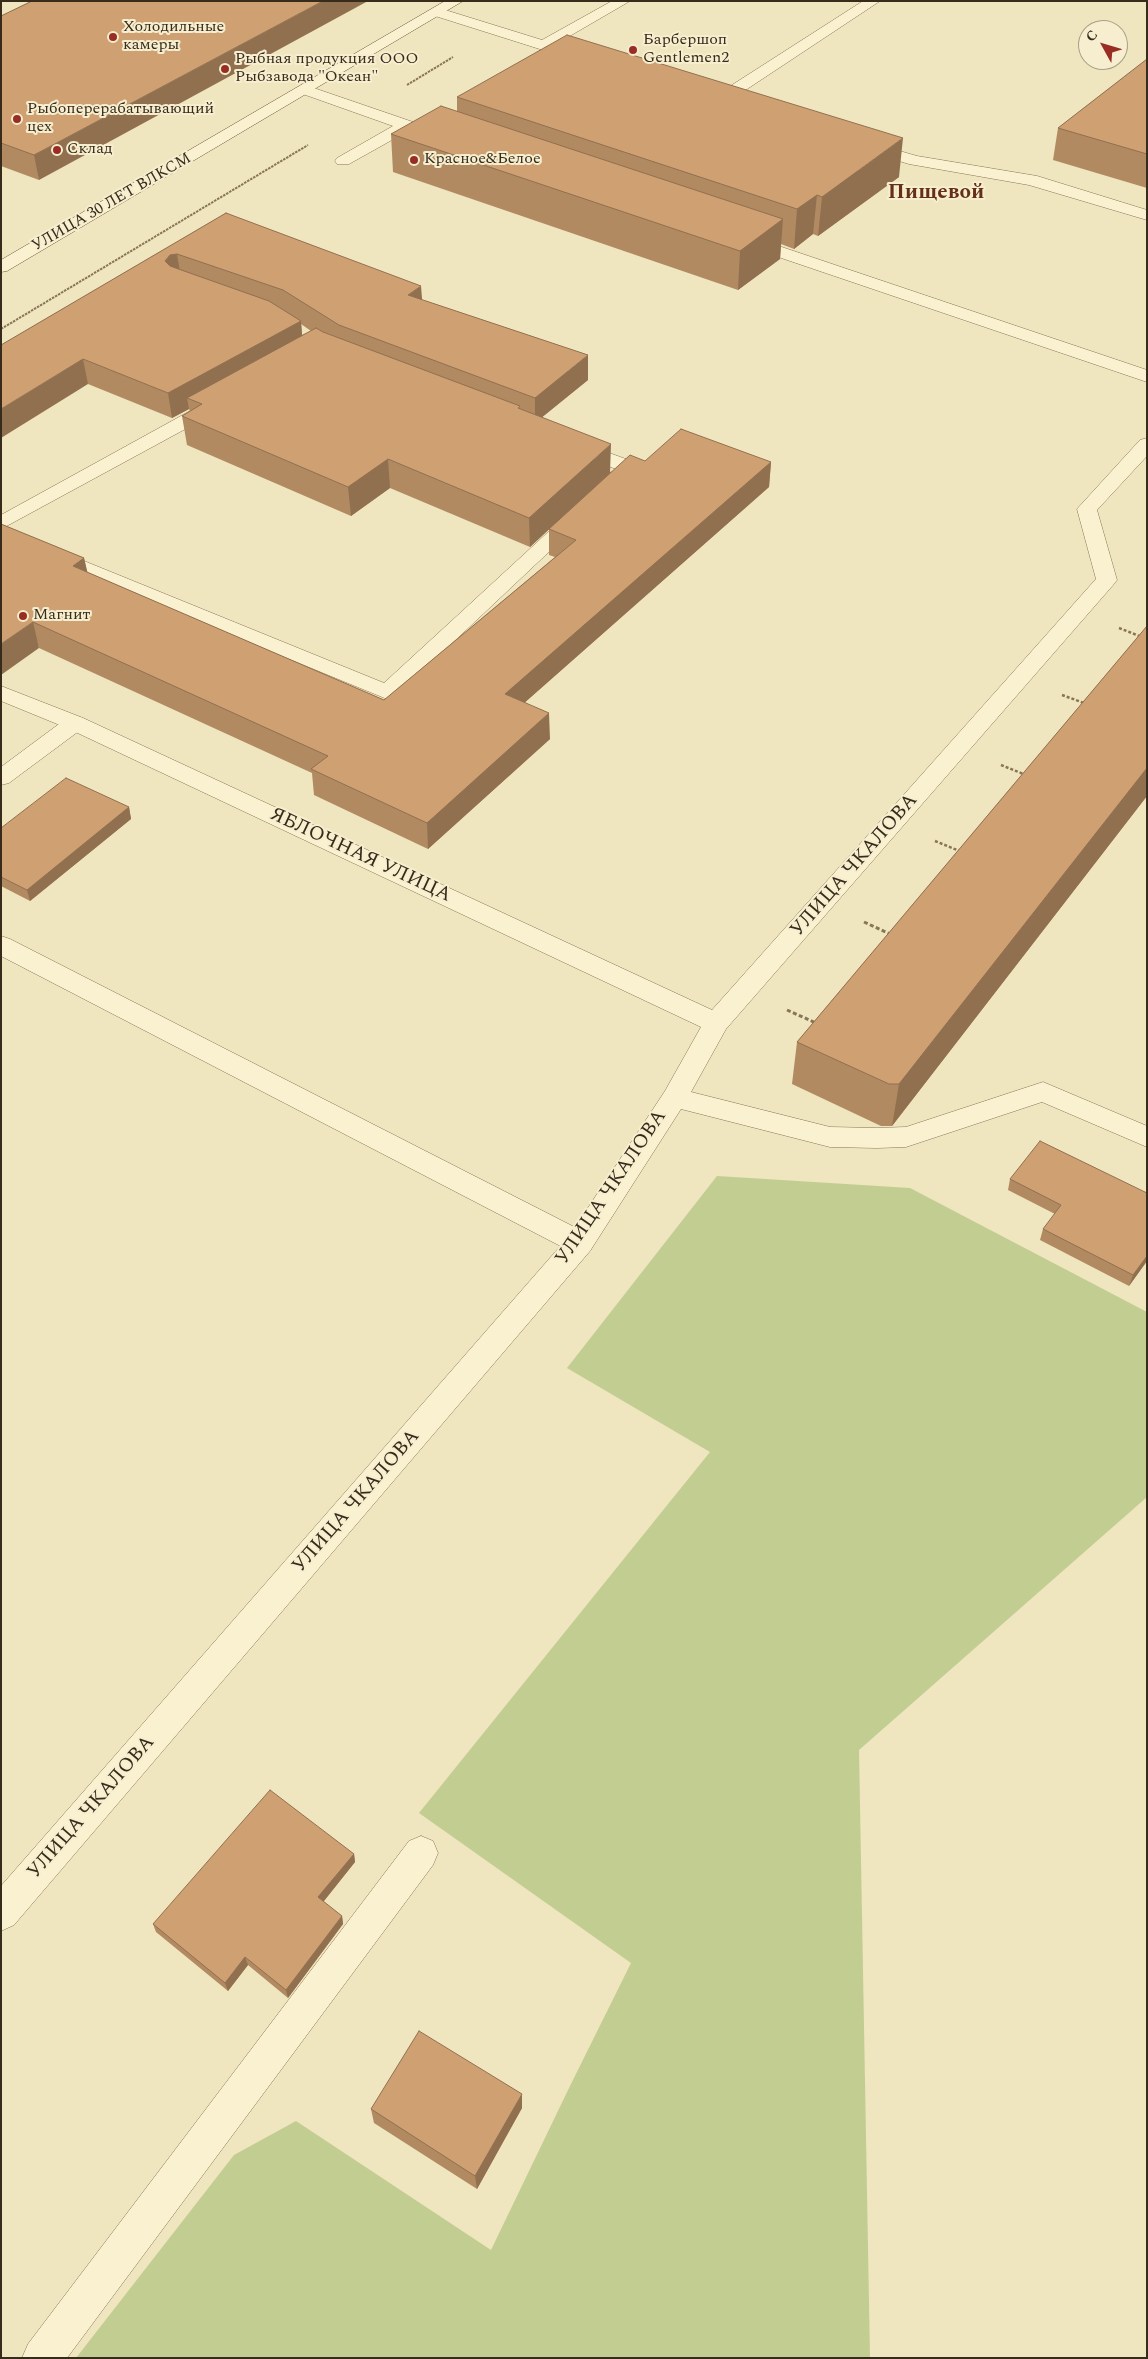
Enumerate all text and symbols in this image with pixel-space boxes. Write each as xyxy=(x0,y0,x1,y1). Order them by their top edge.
place label: Холодильные камеры xyxy=(123,18,224,56)
north arrow xyxy=(1078,20,1128,70)
text: С xyxy=(1080,25,1103,46)
marker: Холодильные камеры xyxy=(107,31,119,43)
place label: Барбершоп Gentlemen2 xyxy=(643,31,729,69)
marker: Барбершоп Gentlemen2 xyxy=(627,44,639,56)
place label: Рыбная продукция ООО Рыбзавода "Океан" xyxy=(235,50,418,88)
marker: Рыбная продукция ООО Рыбзавода "Океан" xyxy=(219,63,231,75)
place label: Рыбоперерабатывающий цех xyxy=(27,100,214,138)
marker: Рыбоперерабатывающий цех xyxy=(11,113,23,125)
place label: Склад xyxy=(67,140,113,160)
marker: Склад xyxy=(51,144,63,156)
street label: УЛИЦА 30 ЛЕТ ВЛКСМ xyxy=(29,150,195,256)
place label: Красное&Белое xyxy=(424,150,541,170)
marker: Красное&Белое xyxy=(408,154,420,166)
district label: Пищевой xyxy=(888,181,984,207)
place label: Магнит xyxy=(33,606,90,626)
marker: Магнит xyxy=(17,610,29,622)
street label: УЛИЦА ЧКАЛОВА xyxy=(786,790,924,942)
street label: ЯБЛОЧНАЯ УЛИЦА xyxy=(265,803,455,909)
street label: УЛИЦА ЧКАЛОВА xyxy=(551,1106,673,1270)
street label: УЛИЦА ЧКАЛОВА xyxy=(288,1426,426,1578)
street label: УЛИЦА ЧКАЛОВА xyxy=(23,1732,161,1884)

